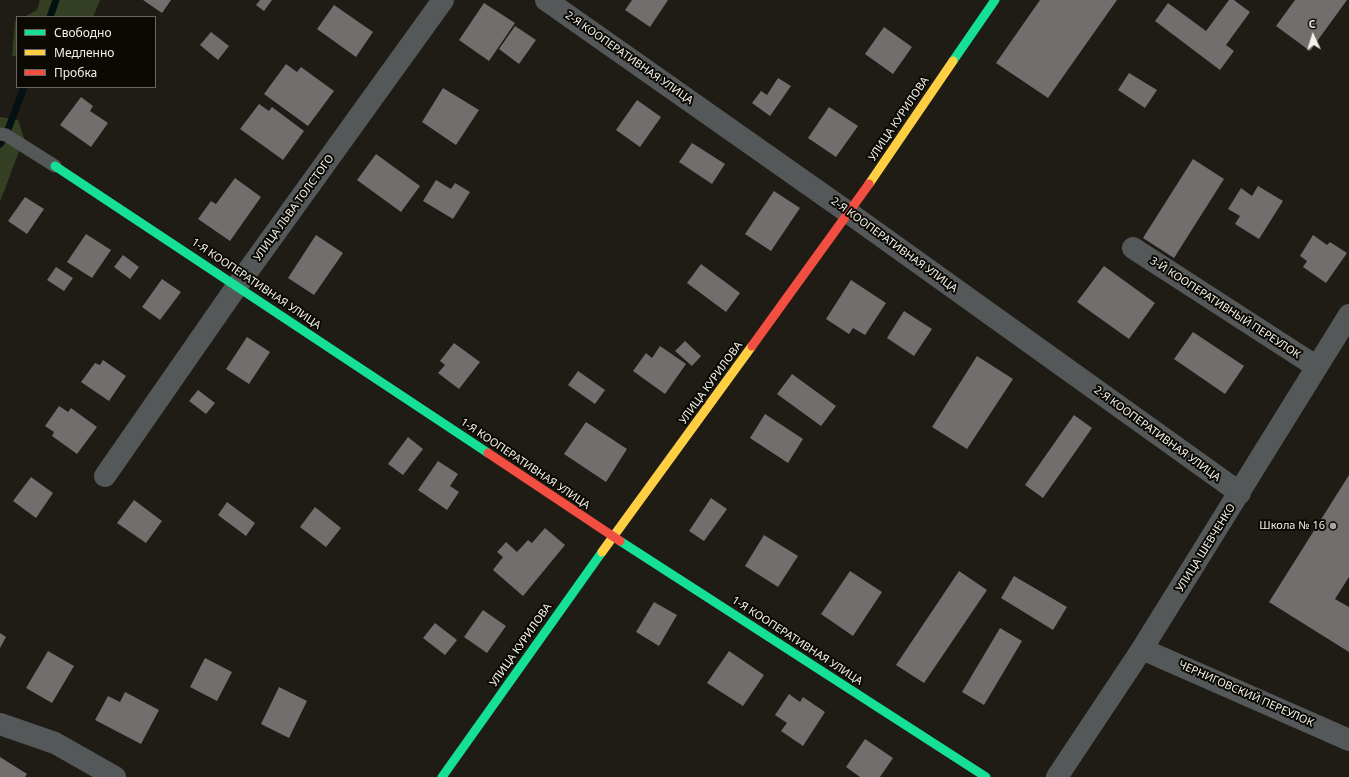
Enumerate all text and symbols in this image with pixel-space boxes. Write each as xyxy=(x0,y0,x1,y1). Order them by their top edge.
street label: 2-Я КООПЕРАТИВНАЯ УЛИЦА xyxy=(562,9,696,107)
legend xyxy=(16,16,156,88)
north arrow xyxy=(1293,16,1333,56)
text: С xyxy=(1308,16,1316,31)
text: Свободно xyxy=(54,24,112,41)
text: Медленно xyxy=(54,44,114,61)
text: Пробка xyxy=(54,64,97,81)
street label: УЛИЦА КУРИЛОВА xyxy=(866,74,932,164)
street label: УЛИЦА ЛЬВА ТОЛСТОГО xyxy=(251,152,337,264)
street label: 2-Я КООПЕРАТИВНАЯ УЛИЦА xyxy=(828,195,960,295)
street label: 1-Я КООПЕРАТИВНАЯ УЛИЦА xyxy=(189,236,323,332)
street label: 3-Й КООПЕРАТИВНЫЙ ПЕРЕУЛОК xyxy=(1147,254,1303,362)
street label: УЛИЦА КУРИЛОВА xyxy=(677,339,745,427)
street label: 2-Я КООПЕРАТИВНАЯ УЛИЦА xyxy=(1091,384,1223,484)
street label: 1-Я КООПЕРАТИВНАЯ УЛИЦА xyxy=(458,416,592,512)
street label: УЛИЦА ШЕВЧЕНКО xyxy=(1174,502,1238,594)
place label: Школа № 16 xyxy=(1259,519,1325,533)
marker: Школа № 16 xyxy=(1328,521,1338,531)
street label: 1-Я КООПЕРАТИВНАЯ УЛИЦА xyxy=(729,594,865,688)
street label: УЛИЦА КУРИЛОВА xyxy=(487,601,555,689)
street label: ЧЕРНИГОВСКИЙ ПЕРЕУЛОК xyxy=(1176,658,1316,730)

